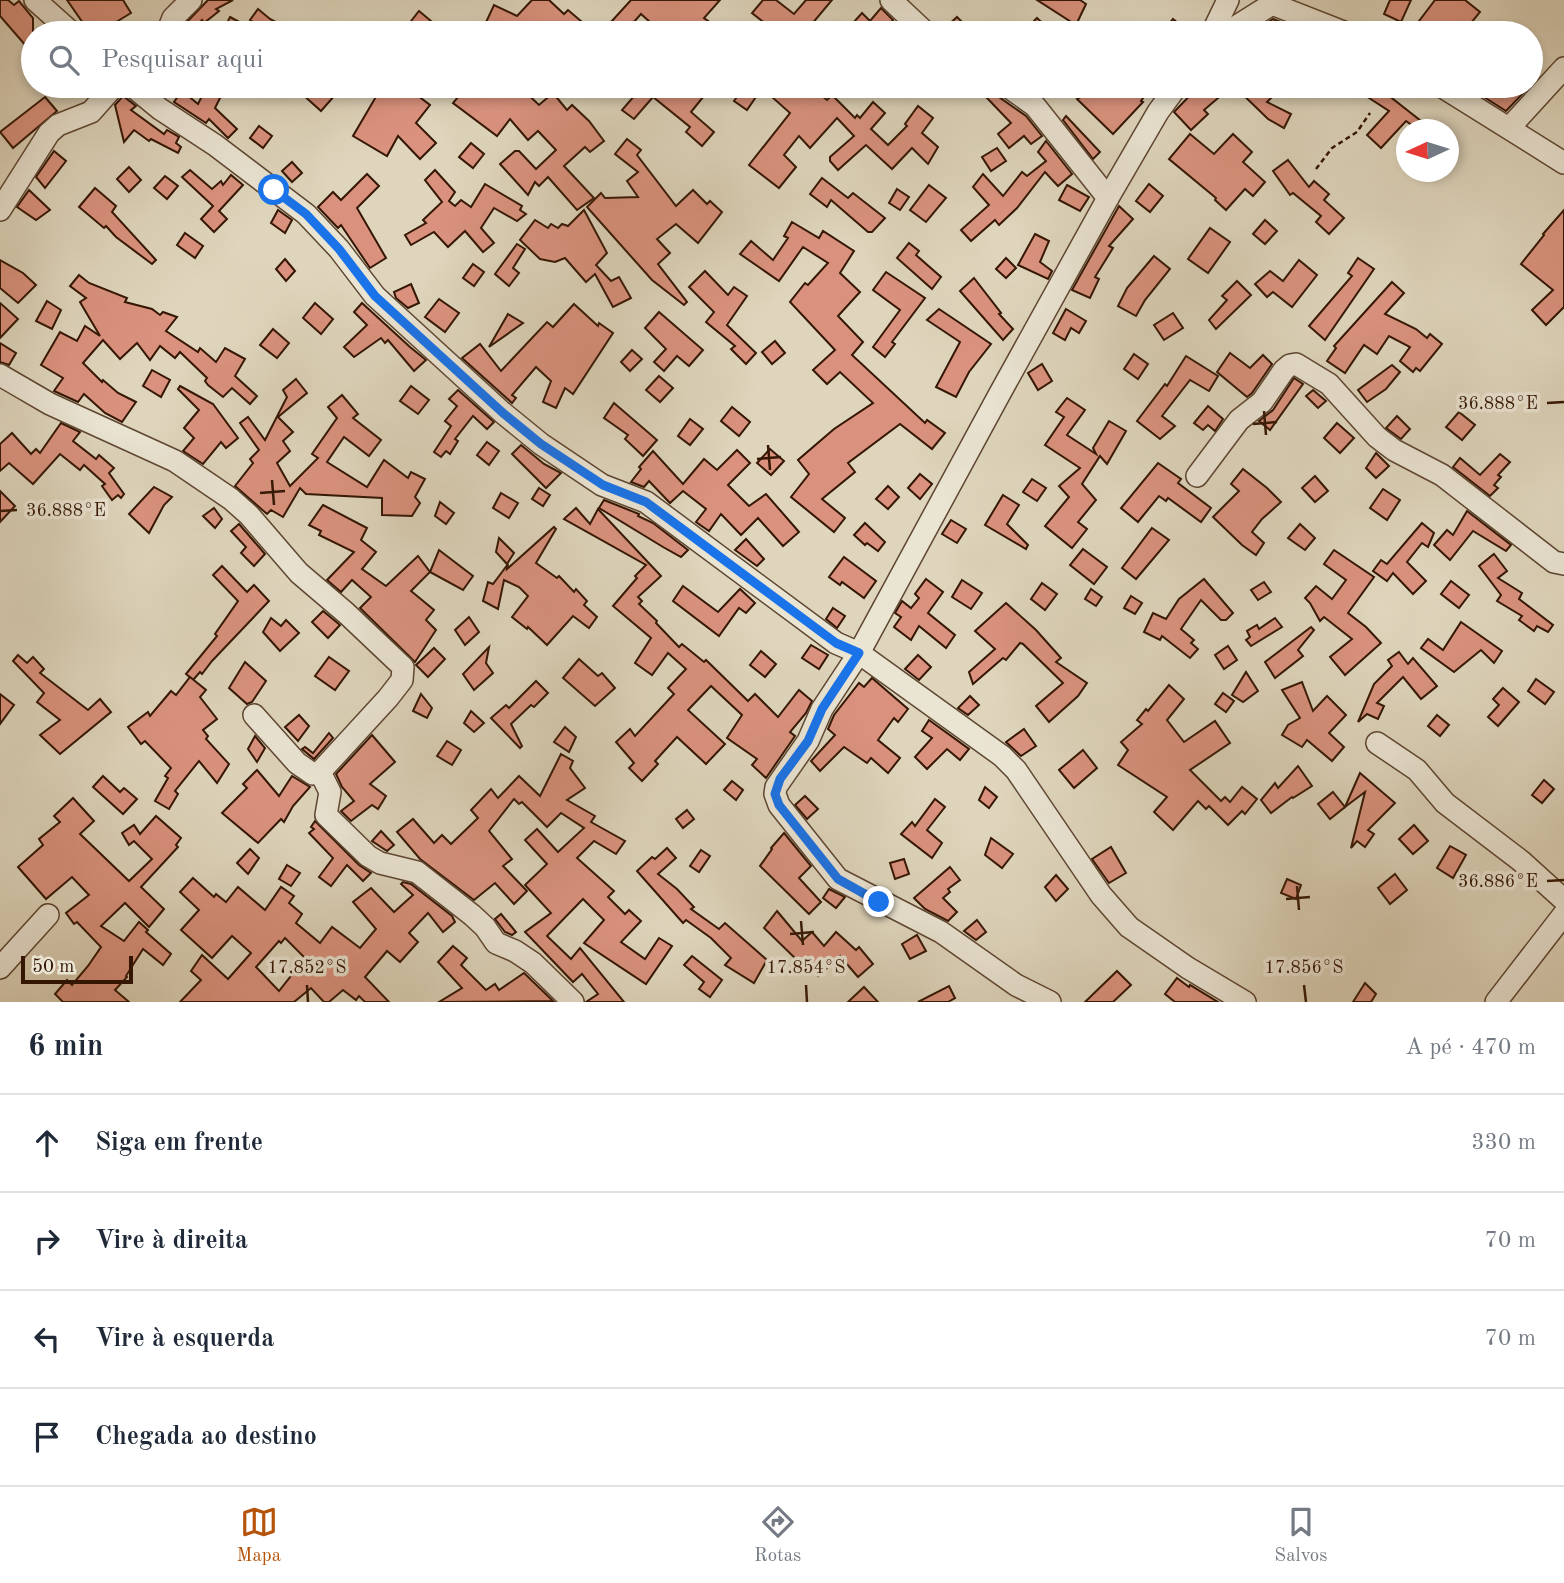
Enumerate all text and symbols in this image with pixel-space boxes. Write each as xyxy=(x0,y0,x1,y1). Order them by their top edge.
search box xyxy=(21,21,1543,98)
icon: search xyxy=(45,41,83,79)
text: Pesquisar aqui xyxy=(101,47,263,73)
north arrow xyxy=(1396,119,1459,182)
route start xyxy=(258,174,289,205)
text: 36.888°E xyxy=(1458,395,1538,413)
text: 36.888°E xyxy=(26,502,106,520)
text: 36.886°E xyxy=(1458,873,1538,891)
route end xyxy=(863,886,894,917)
scale bar xyxy=(21,953,133,985)
text: 50 m xyxy=(32,958,74,977)
text: 17.852°S xyxy=(268,959,346,977)
text: 17.854°S xyxy=(767,959,845,977)
text: 17.856°S xyxy=(1265,959,1343,977)
text: 6 min xyxy=(28,1032,103,1062)
text: A pé · 470 m xyxy=(1405,1036,1536,1059)
icon: ahead xyxy=(28,1124,66,1162)
text: Siga em frente xyxy=(95,1130,263,1156)
text: 330 m xyxy=(1471,1131,1536,1154)
icon: right xyxy=(28,1222,66,1260)
text: Vire à direita xyxy=(95,1228,248,1254)
text: 70 m xyxy=(1485,1229,1536,1252)
icon: left xyxy=(28,1320,66,1358)
text: Vire à esquerda xyxy=(95,1326,275,1352)
text: 70 m xyxy=(1485,1327,1536,1350)
icon: arrive xyxy=(28,1418,66,1456)
text: Chegada ao destino xyxy=(95,1424,317,1450)
tab: Mapa xyxy=(237,1503,281,1568)
tab: Rotas xyxy=(754,1503,801,1568)
tab: Salvos xyxy=(1274,1503,1327,1568)

